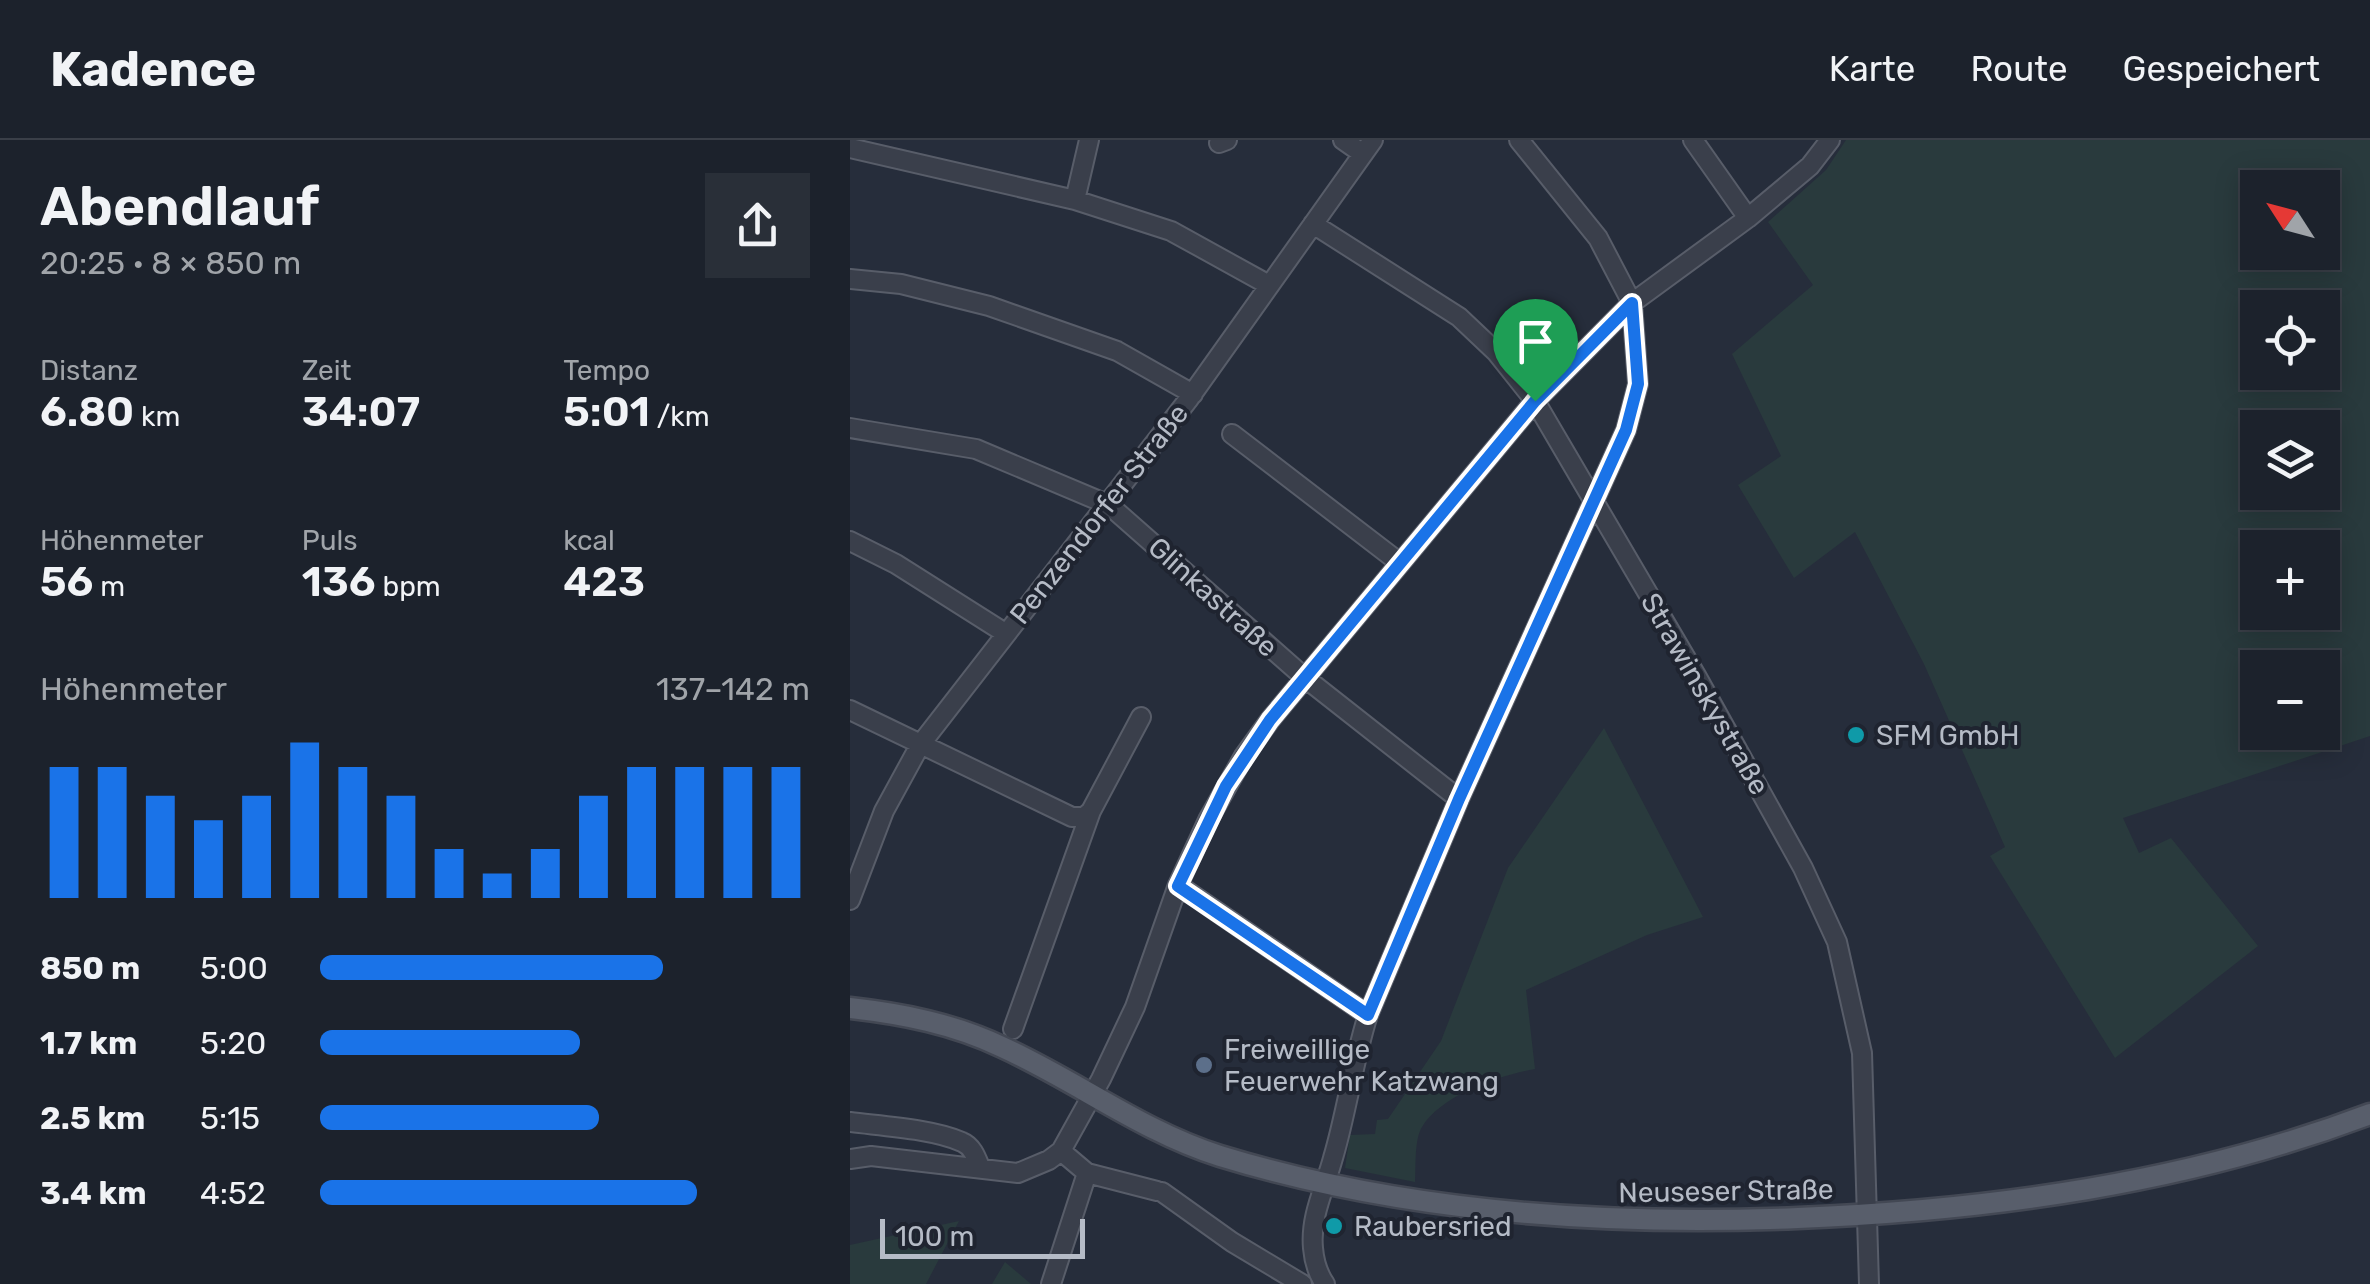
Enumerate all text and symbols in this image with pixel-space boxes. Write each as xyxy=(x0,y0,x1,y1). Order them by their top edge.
text: Kadence xyxy=(50,41,256,98)
text: Karte xyxy=(1829,48,1915,90)
text: Route xyxy=(1970,48,2068,90)
text: Gespeichert xyxy=(2123,48,2320,90)
north arrow xyxy=(2240,170,2340,270)
map controls xyxy=(2240,170,2340,750)
button: share xyxy=(705,173,810,278)
text: Abendlauf xyxy=(40,174,319,239)
text: 20:25 · 8 × 850 m xyxy=(40,244,301,282)
button: locate xyxy=(2240,290,2340,390)
pin xyxy=(1493,299,1578,402)
icon: arrive xyxy=(1508,314,1563,369)
text: Distanz xyxy=(40,354,138,387)
text: Zeit xyxy=(302,354,351,387)
text: Tempo xyxy=(563,354,650,387)
text: 6.80 xyxy=(40,387,134,437)
text: 34:07 xyxy=(302,387,420,437)
text: 5:01 xyxy=(563,387,650,437)
street label: Penzendorfer Straße xyxy=(1003,397,1195,631)
text: km xyxy=(134,400,180,433)
text: /km xyxy=(650,400,710,433)
button: layers xyxy=(2240,410,2340,510)
text: Höhenmeter xyxy=(40,524,204,557)
text: Puls xyxy=(302,524,358,557)
text: kcal xyxy=(563,524,615,557)
street label: Glinkastraße xyxy=(1142,530,1284,664)
button: + xyxy=(2240,530,2340,630)
text: 56 xyxy=(40,557,93,607)
text: 136 xyxy=(302,557,376,607)
text: 423 xyxy=(563,557,645,607)
text: m xyxy=(93,570,125,603)
text: bpm xyxy=(376,570,441,603)
street label: Strawinskystraße xyxy=(1634,587,1776,801)
button: − xyxy=(2240,650,2340,750)
text: Höhenmeter xyxy=(40,670,227,708)
text: 137–142 m xyxy=(656,670,810,708)
place label: SFM GmbH xyxy=(1876,719,2019,752)
marker: SFM GmbH xyxy=(1845,724,1867,746)
text: 850 m xyxy=(40,949,140,987)
text: 5:00 xyxy=(200,949,268,987)
text: 1.7 km xyxy=(40,1024,137,1062)
text: 5:20 xyxy=(200,1024,266,1062)
place label: Freiweillige Feuerwehr Katzwang xyxy=(1224,1033,1499,1098)
marker: Freiweillige Feuerwehr Katzwang xyxy=(1193,1054,1215,1076)
text: 2.5 km xyxy=(40,1099,145,1137)
text: 5:15 xyxy=(200,1099,260,1137)
street label: Neuseser Straße xyxy=(1618,1173,1834,1209)
text: 3.4 km xyxy=(40,1174,147,1212)
text: 4:52 xyxy=(200,1174,266,1212)
place label: Raubersried xyxy=(1354,1210,1512,1243)
scale bar xyxy=(880,1214,1085,1258)
marker: Raubersried xyxy=(1323,1215,1345,1237)
text: 100 m xyxy=(895,1220,974,1253)

